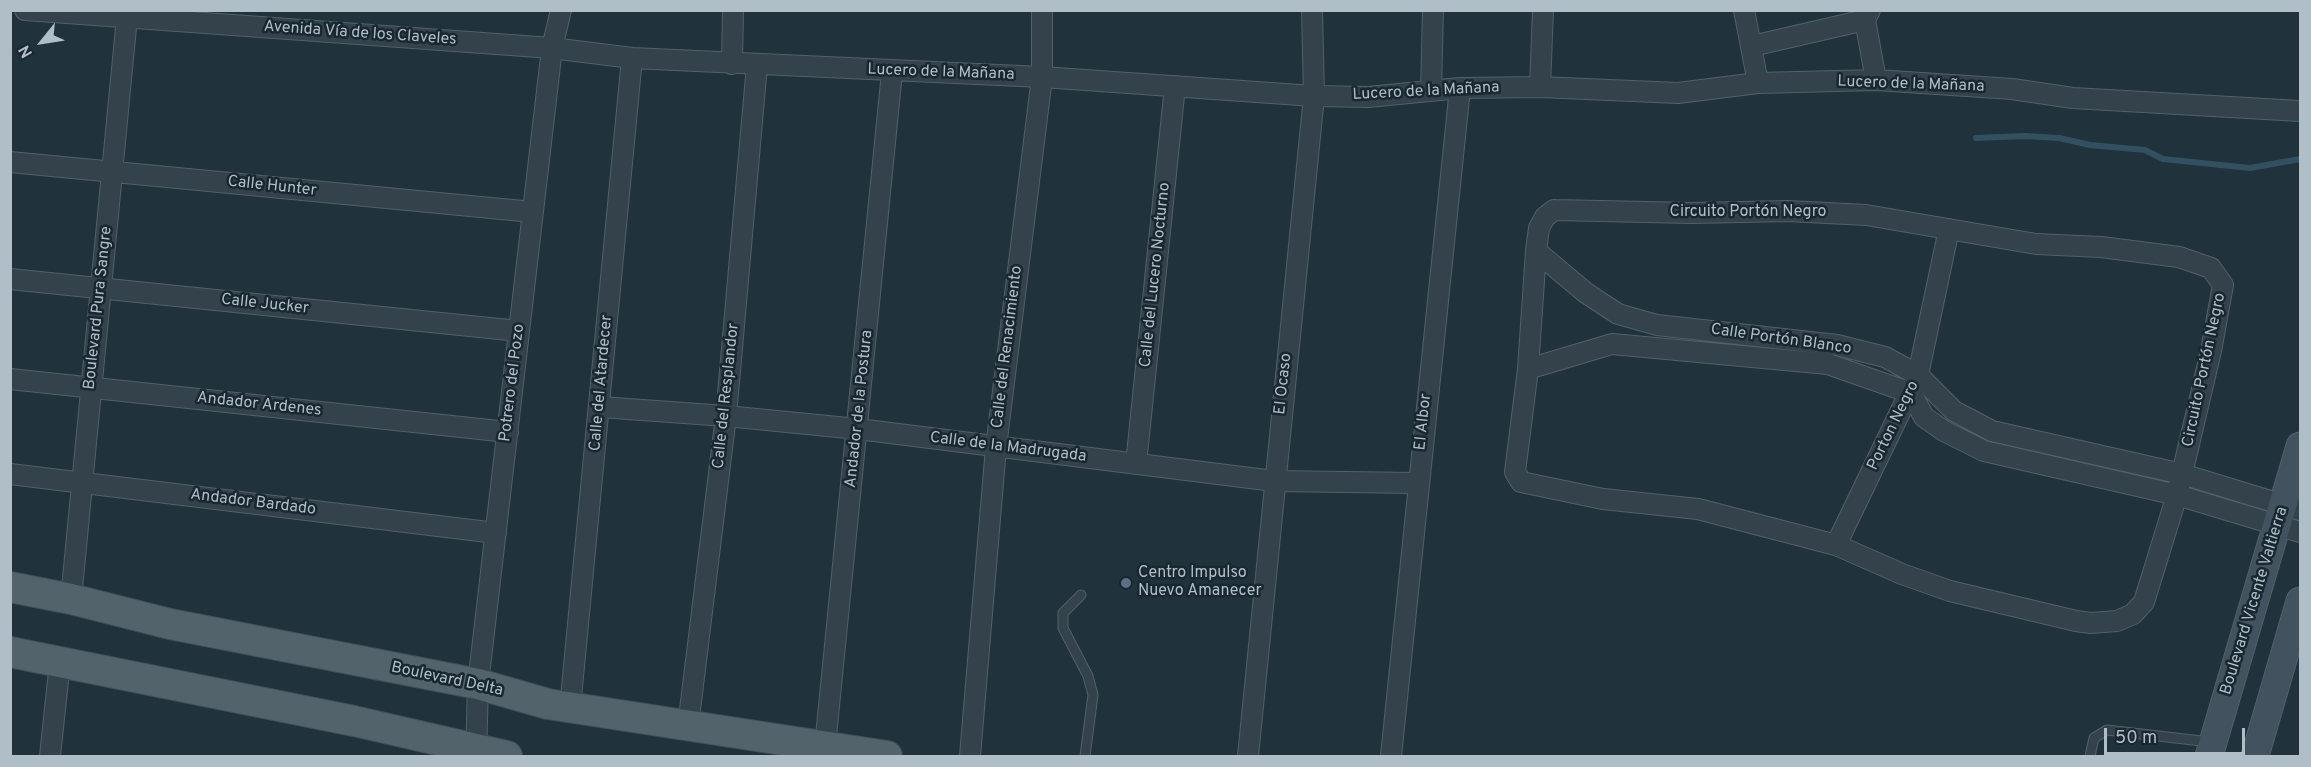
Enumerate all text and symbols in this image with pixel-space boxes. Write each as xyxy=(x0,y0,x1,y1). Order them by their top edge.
north arrow xyxy=(12,12,72,72)
street label: Avenida Vía de los Claveles xyxy=(263,18,457,50)
text: N xyxy=(15,41,38,61)
street label: Lucero de la Mañana xyxy=(867,61,1015,85)
street label: Lucero de la Mañana xyxy=(1837,73,1985,97)
street label: Lucero de la Mañana xyxy=(1352,79,1500,105)
street label: Calle Hunter xyxy=(226,173,318,201)
street label: Calle del Lucero Nocturno xyxy=(1137,182,1175,368)
street label: Circuito Portón Negro xyxy=(1670,203,1826,223)
street label: Boulevard Pura Sangre xyxy=(81,225,117,391)
street label: Calle del Renacimiento xyxy=(988,265,1028,429)
street label: Calle Jucker xyxy=(220,291,310,319)
street label: Circuito Portón Negro xyxy=(2179,291,2231,449)
street label: Calle del Atardecer xyxy=(586,314,618,452)
street label: Calle Portón Blanco xyxy=(1709,321,1853,359)
street label: Calle del Resplandor xyxy=(710,322,744,470)
street label: Potrero del Pozo xyxy=(496,323,530,443)
street label: Andador de la Postura xyxy=(842,329,878,489)
street label: El Ocaso xyxy=(1271,352,1297,416)
street label: Porton Negro xyxy=(1864,378,1924,474)
street label: Andador Ardenes xyxy=(196,389,322,421)
street label: El Albor xyxy=(1411,393,1437,451)
street label: Calle de la Madrugada xyxy=(929,429,1087,467)
street label: Andador Bardado xyxy=(189,486,317,520)
street label: Boulevard Vicente Valtierra xyxy=(2217,505,2293,697)
place label: Centro Impulso Nuevo Amanecer xyxy=(1138,564,1262,602)
marker: Centro Impulso Nuevo Amanecer xyxy=(1119,576,1133,590)
street label: Boulevard Delta xyxy=(389,659,505,701)
scale bar xyxy=(2107,716,2248,754)
text: 50 m xyxy=(2115,727,2157,750)

